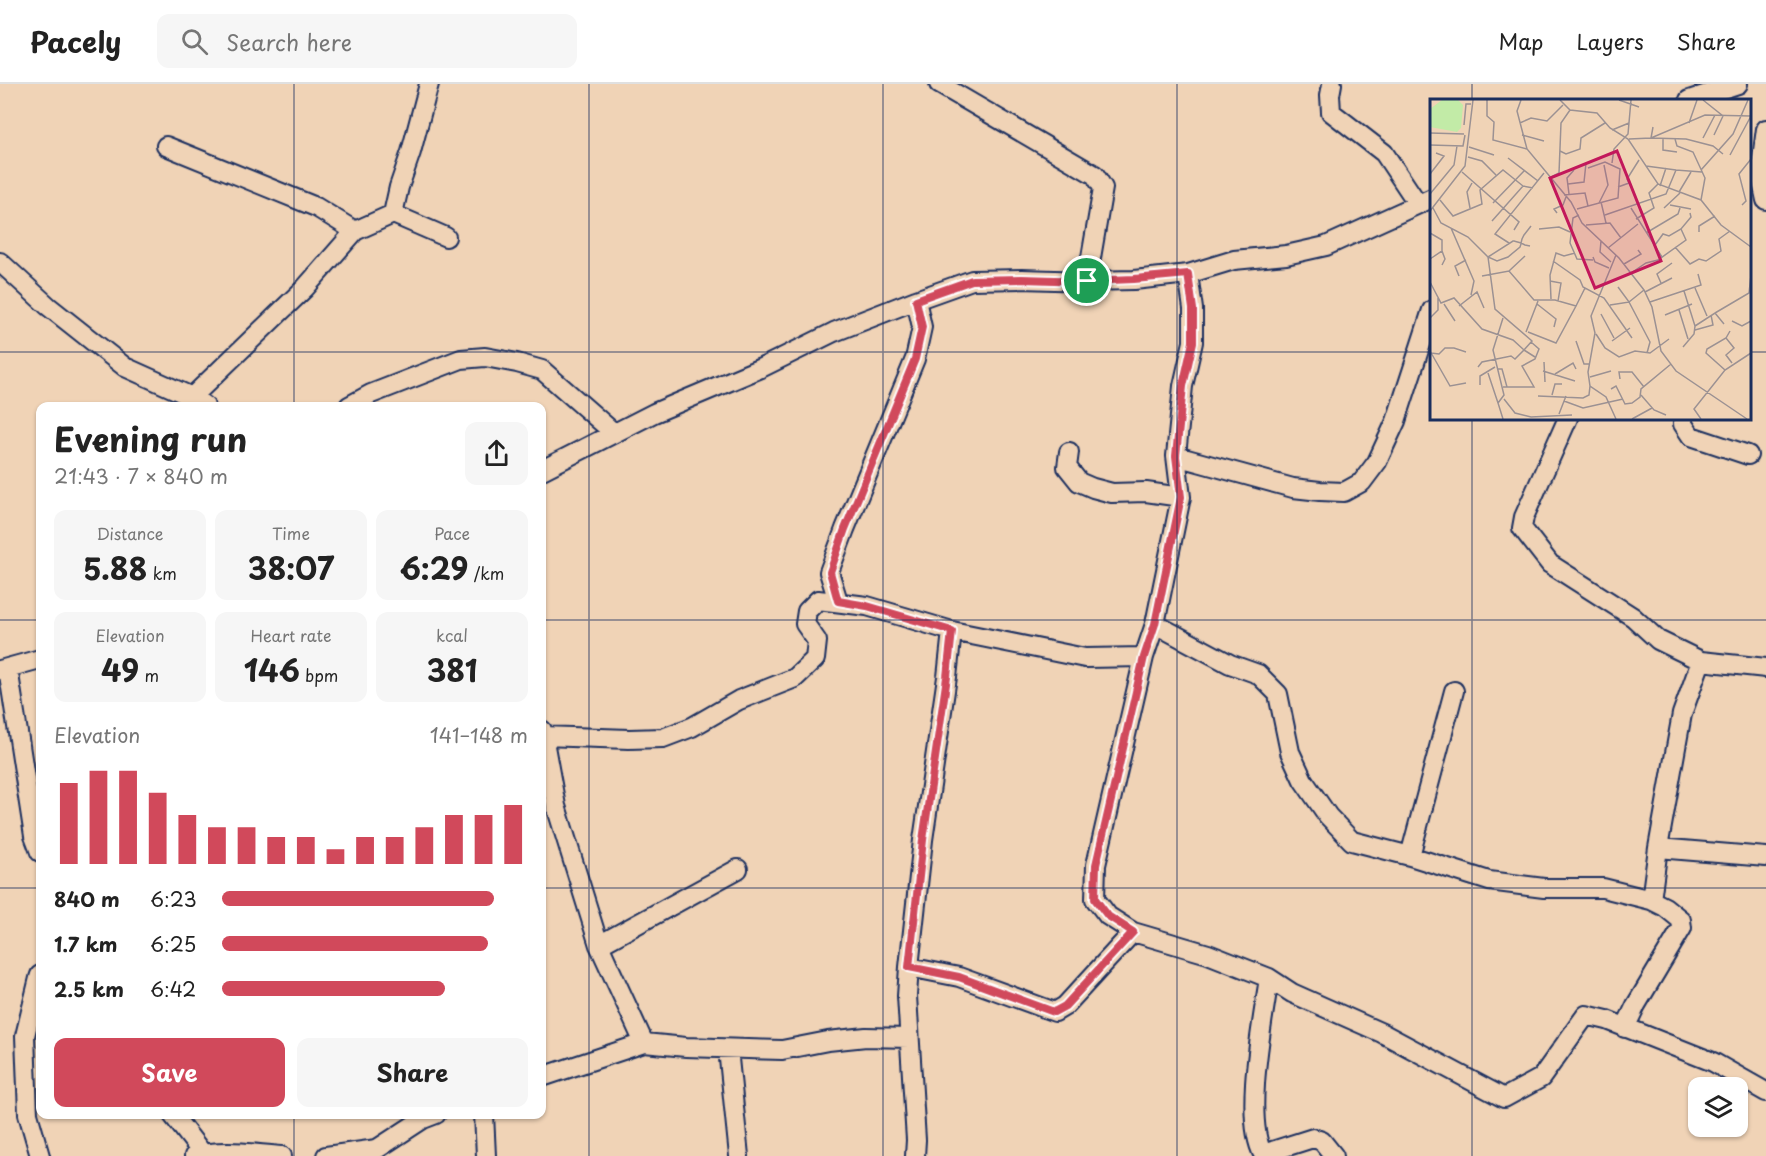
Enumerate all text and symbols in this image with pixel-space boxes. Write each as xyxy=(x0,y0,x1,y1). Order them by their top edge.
search box xyxy=(157,14,577,68)
text: Pacely xyxy=(30,20,121,63)
icon: search xyxy=(178,25,211,58)
text: Search here xyxy=(226,25,352,58)
text: Map xyxy=(1499,25,1543,57)
text: Layers xyxy=(1576,25,1644,57)
text: Share xyxy=(1677,25,1736,57)
inset map xyxy=(1430,99,1751,420)
pin xyxy=(1061,255,1112,306)
icon: arrive xyxy=(1070,264,1103,297)
text: Evening run xyxy=(54,413,247,463)
button: share xyxy=(465,422,528,485)
text: 21:43 · 7 × 840 m xyxy=(54,461,228,491)
text: Distance xyxy=(96,521,164,545)
text: Time xyxy=(272,521,310,545)
text: Pace xyxy=(434,521,470,545)
text: 5.88 xyxy=(83,545,147,590)
text: 38:07 xyxy=(248,545,334,590)
text: 6:29 xyxy=(400,545,468,590)
text: km xyxy=(147,561,177,585)
text: /km xyxy=(468,561,504,585)
text: Elevation xyxy=(95,623,165,647)
text: Heart rate xyxy=(251,623,331,647)
text: kcal xyxy=(436,623,468,647)
text: 49 xyxy=(101,647,139,692)
text: 146 xyxy=(244,647,300,692)
text: 381 xyxy=(427,647,477,692)
text: m xyxy=(139,663,159,687)
text: bpm xyxy=(300,663,338,687)
text: Elevation xyxy=(54,720,140,750)
text: 141–148 m xyxy=(430,720,528,750)
text: 840 m xyxy=(54,884,120,914)
text: 6:23 xyxy=(150,884,197,914)
text: 1.7 km xyxy=(54,929,117,959)
text: 6:25 xyxy=(150,929,196,959)
text: 2.5 km xyxy=(54,974,124,1004)
text: 6:42 xyxy=(150,974,196,1004)
button: Save xyxy=(54,1038,285,1107)
button: Share xyxy=(297,1038,528,1107)
map controls xyxy=(1688,1077,1748,1137)
button: layers xyxy=(1688,1077,1748,1137)

